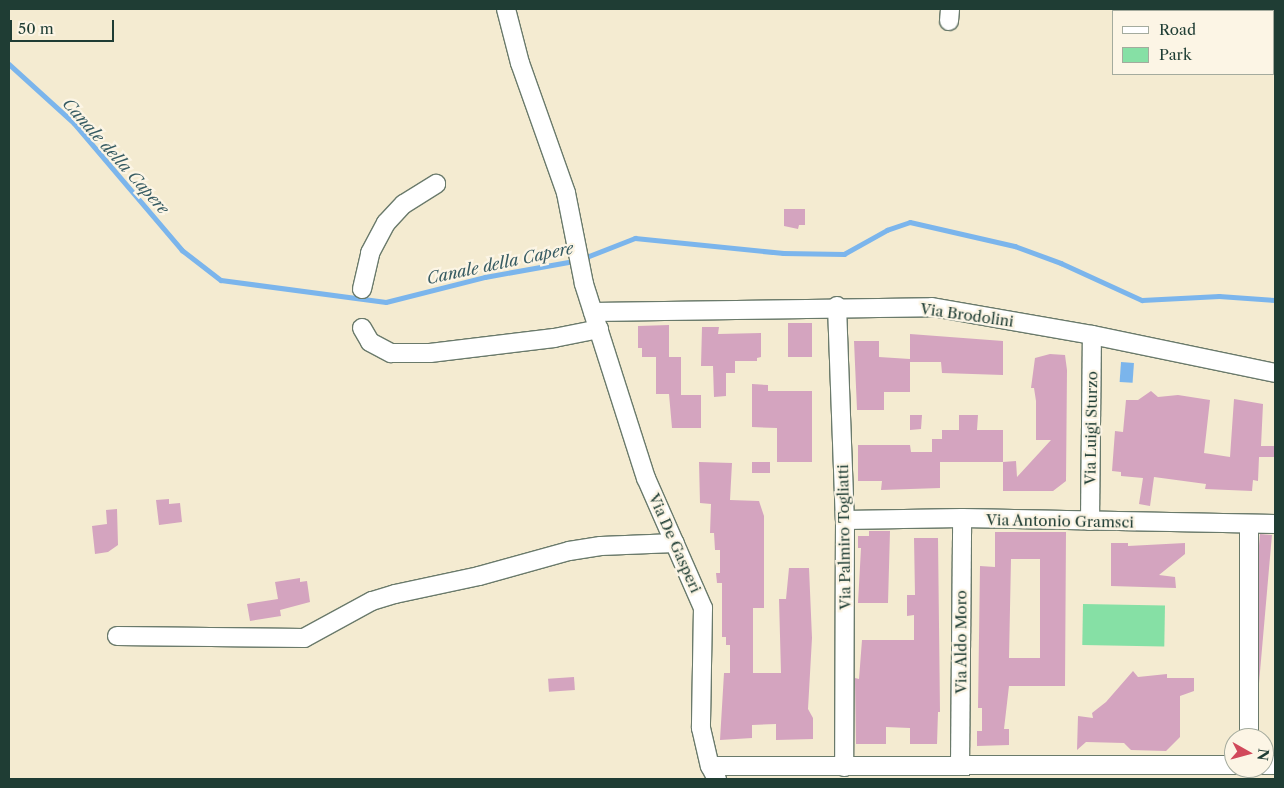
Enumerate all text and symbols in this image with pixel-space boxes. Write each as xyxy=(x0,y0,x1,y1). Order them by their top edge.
scale bar xyxy=(12,10,116,42)
legend xyxy=(1112,10,1274,75)
text: 50 m xyxy=(18,19,54,38)
text: Road xyxy=(1159,20,1196,39)
text: Park xyxy=(1159,45,1192,64)
water label: Canale della Capere xyxy=(59,94,173,218)
water label: Canale della Capere xyxy=(425,238,575,288)
street label: Via Brodolini xyxy=(919,300,1015,330)
street label: Via Luigi Sturzo xyxy=(1081,371,1101,485)
street label: Via Palmiro Togliatti xyxy=(834,464,854,610)
street label: Via De Gasperi xyxy=(645,491,705,595)
street label: Via Antonio Gramsci xyxy=(986,511,1134,531)
street label: Via Aldo Moro xyxy=(952,590,970,694)
north arrow xyxy=(1224,728,1274,778)
text: N xyxy=(1253,748,1273,762)

